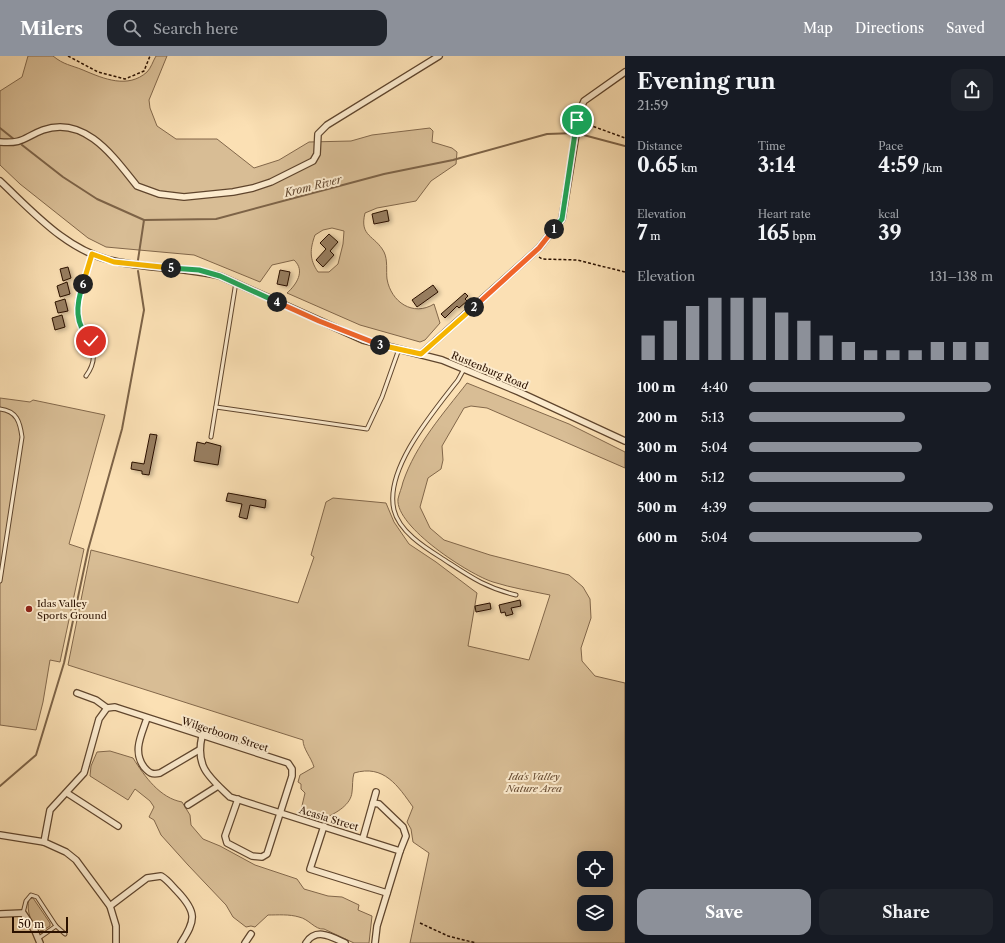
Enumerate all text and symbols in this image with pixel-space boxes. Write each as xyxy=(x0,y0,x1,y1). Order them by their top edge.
search box xyxy=(107,10,387,46)
text: Milers xyxy=(20,17,83,40)
icon: search xyxy=(121,17,143,39)
text: Search here xyxy=(153,19,238,38)
text: Map xyxy=(803,19,833,37)
text: Directions xyxy=(855,19,924,37)
text: Saved xyxy=(946,19,985,37)
text: Evening run xyxy=(637,68,776,95)
button: share xyxy=(951,69,993,111)
text: 21:59 xyxy=(637,97,668,113)
pin xyxy=(560,103,594,137)
icon: arrive xyxy=(566,109,588,131)
text: Distance xyxy=(637,139,683,153)
text: Time xyxy=(758,139,785,153)
text: Pace xyxy=(878,139,903,153)
text: 0.65 xyxy=(637,153,678,177)
text: 3:14 xyxy=(758,153,796,177)
text: 4:59 xyxy=(878,153,919,177)
text: km xyxy=(678,161,698,175)
text: /km xyxy=(919,161,943,175)
water label: Krom River xyxy=(282,172,344,200)
text: Elevation xyxy=(637,207,686,221)
text: Heart rate xyxy=(758,207,811,221)
text: kcal xyxy=(878,207,899,221)
pin: 1 xyxy=(544,219,564,239)
text: 7 xyxy=(637,221,647,245)
text: 165 xyxy=(758,221,790,245)
text: 39 xyxy=(878,221,902,245)
text: 1 xyxy=(552,222,556,236)
text: m xyxy=(647,229,661,243)
text: bpm xyxy=(790,229,816,243)
pin: 5 xyxy=(161,258,181,278)
text: 5 xyxy=(168,261,174,275)
text: Elevation xyxy=(637,268,695,284)
text: 131–138 m xyxy=(929,268,993,284)
pin: 6 xyxy=(73,274,93,294)
text: 6 xyxy=(80,277,86,291)
pin: 4 xyxy=(267,292,287,312)
text: 4 xyxy=(274,295,280,309)
pin: 2 xyxy=(464,297,484,317)
text: 2 xyxy=(471,300,477,314)
pin xyxy=(74,324,108,358)
icon: check xyxy=(80,330,102,352)
pin: 3 xyxy=(370,335,390,355)
text: 3 xyxy=(377,338,383,352)
street label: Rustenburg Road xyxy=(449,348,530,393)
text: 100 m xyxy=(637,379,676,395)
text: 4:40 xyxy=(701,379,728,395)
text: 200 m xyxy=(637,409,677,425)
text: 5:13 xyxy=(701,409,724,425)
text: 300 m xyxy=(637,439,677,455)
text: 5:04 xyxy=(701,439,727,455)
text: 400 m xyxy=(637,469,677,485)
text: 5:12 xyxy=(701,469,725,485)
text: 500 m xyxy=(637,499,677,515)
text: 4:39 xyxy=(701,499,727,515)
text: 600 m xyxy=(637,529,678,545)
text: 5:04 xyxy=(701,529,727,545)
place label: Idas Valley Sports Ground xyxy=(37,597,107,622)
marker: Idas Valley Sports Ground xyxy=(24,604,34,614)
street label: Wilgerboom Street xyxy=(179,714,270,755)
park label: Ida's Valley Nature Area xyxy=(505,770,562,795)
street label: Acasia Street xyxy=(297,803,361,834)
map controls xyxy=(577,851,613,931)
button: locate xyxy=(577,851,613,887)
button: Save xyxy=(637,889,811,935)
button: Share xyxy=(819,889,993,935)
button: layers xyxy=(577,895,613,931)
scale bar xyxy=(12,915,68,934)
text: 50 m xyxy=(18,917,44,931)

